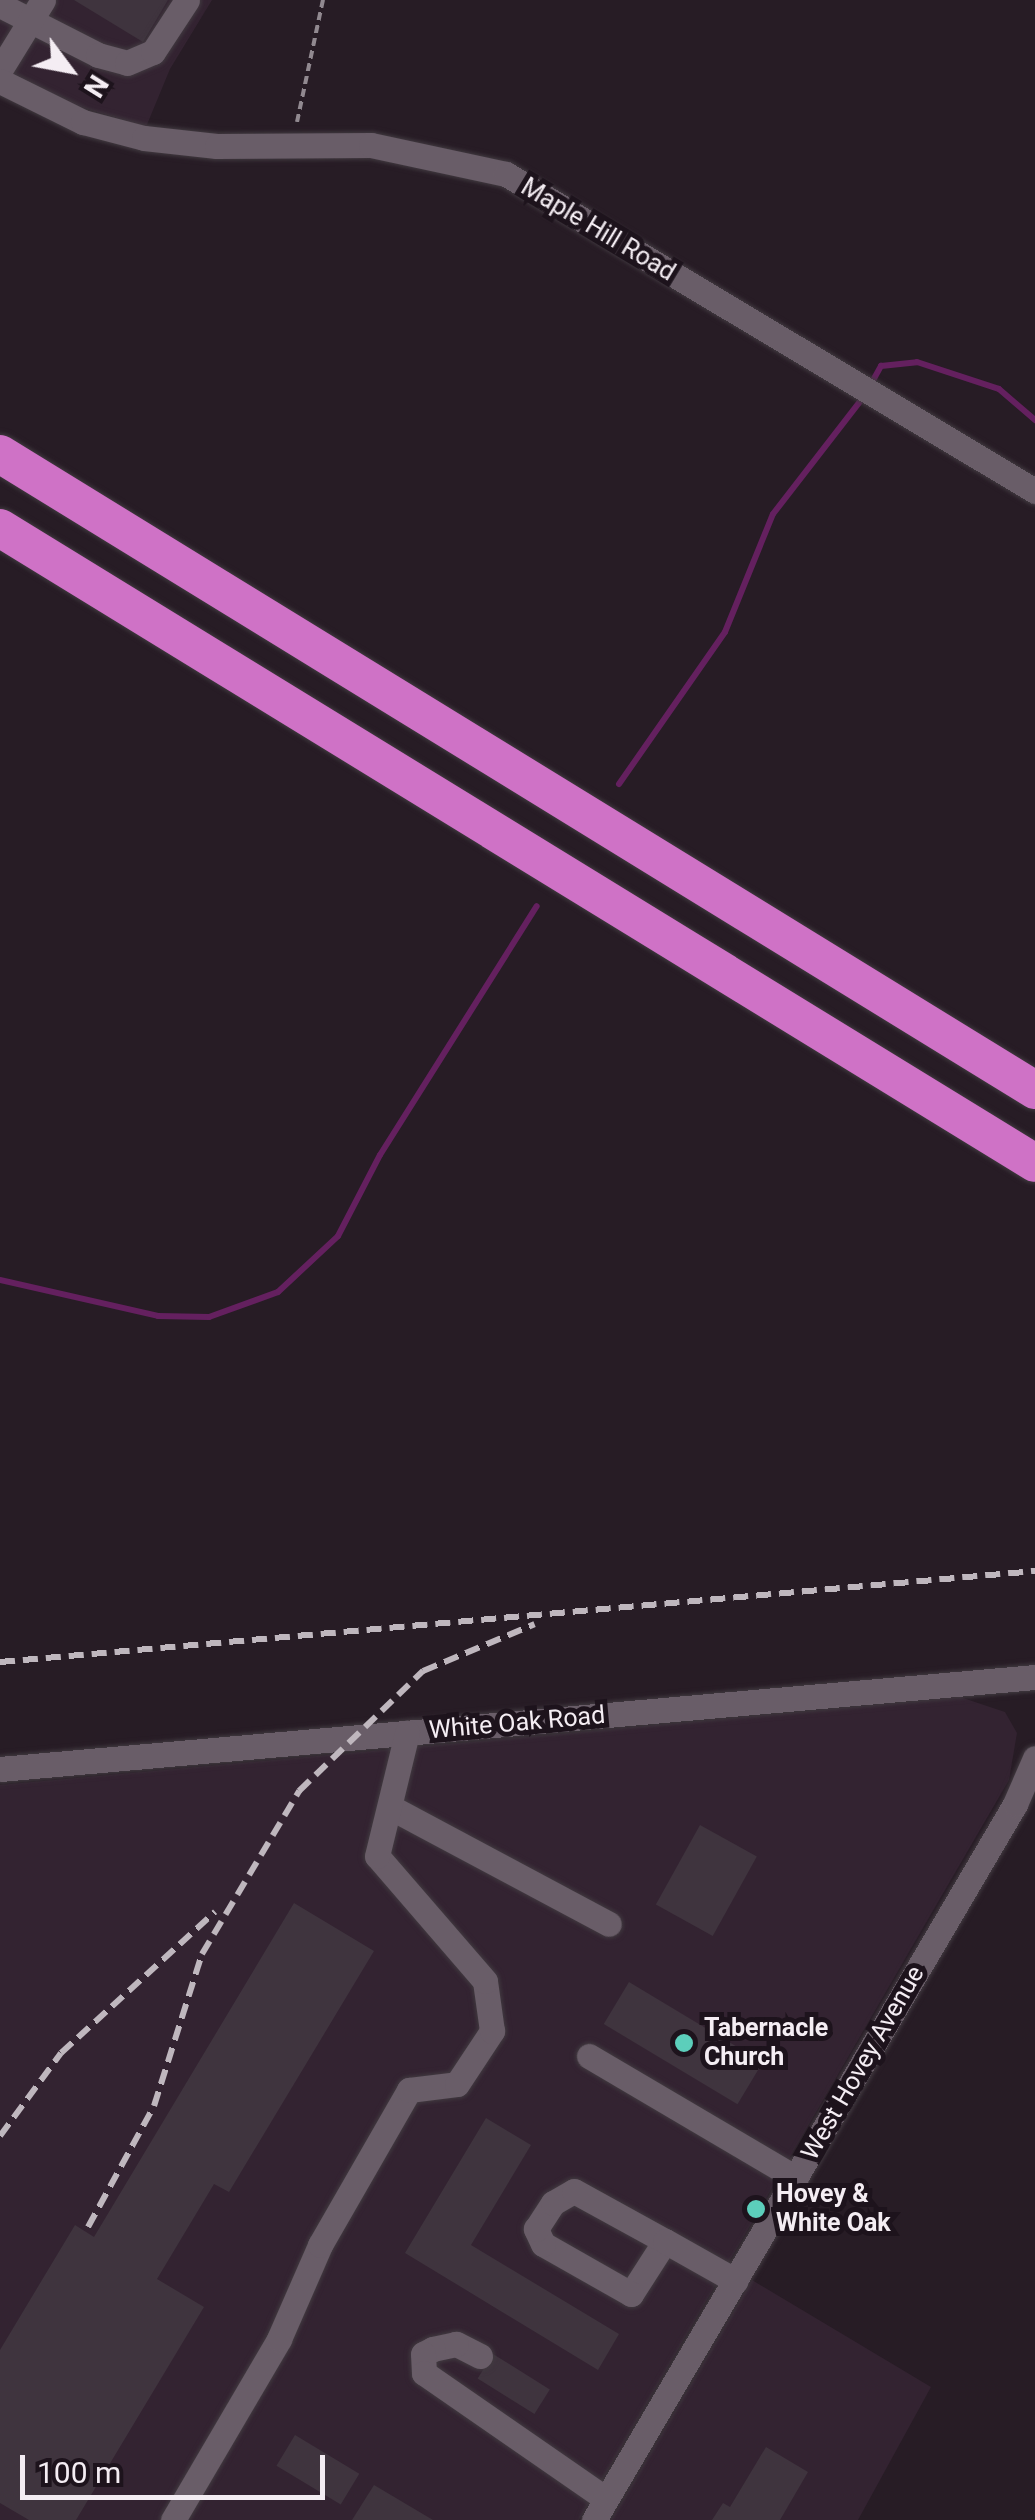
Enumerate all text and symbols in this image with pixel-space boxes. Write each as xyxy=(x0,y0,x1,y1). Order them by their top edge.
north arrow xyxy=(20,20,120,120)
text: N xyxy=(77,69,115,103)
street label: Maple Hill Road xyxy=(515,172,681,288)
street label: White Oak Road xyxy=(428,1700,606,1746)
street label: West Hovey Avenue xyxy=(795,1961,931,2165)
place label: Tabernacle Church xyxy=(704,2014,828,2073)
marker: Tabernacle Church xyxy=(673,2032,695,2054)
place label: Hovey & White Oak xyxy=(776,2180,891,2239)
marker: Hovey & White Oak xyxy=(745,2198,767,2220)
scale bar xyxy=(25,2435,330,2497)
text: 100 m xyxy=(37,2455,121,2490)

